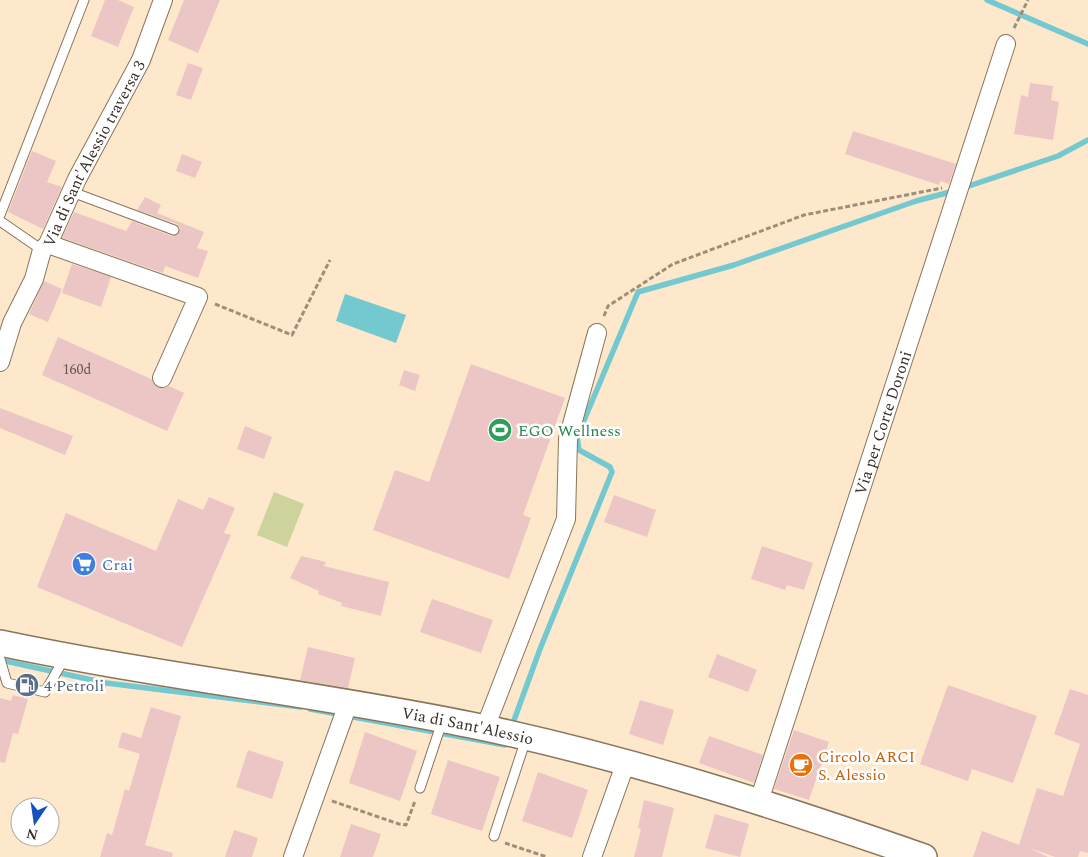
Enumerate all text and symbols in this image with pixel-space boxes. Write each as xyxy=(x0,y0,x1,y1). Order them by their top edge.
street label: Via di Sant'Alessio traversa 3 xyxy=(37,56,152,251)
street label: Via per Corte Doroni xyxy=(849,348,918,498)
house number: 160d xyxy=(63,359,92,380)
sports icon: EGO Wellness xyxy=(487,417,513,443)
place label: EGO Wellness xyxy=(518,419,621,443)
supermarket icon: Crai xyxy=(71,551,97,577)
place label: Crai xyxy=(102,553,133,577)
fuel station icon: 4 Petroli xyxy=(14,672,40,698)
place label: 4 Petroli xyxy=(44,674,104,698)
street label: Via di Sant'Alessio xyxy=(400,701,536,752)
place label: Circolo ARCI S. Alessio xyxy=(818,745,915,787)
cafe icon: Circolo ARCI S. Alessio xyxy=(788,752,814,778)
north arrow xyxy=(10,797,60,847)
text: N xyxy=(24,823,40,846)

